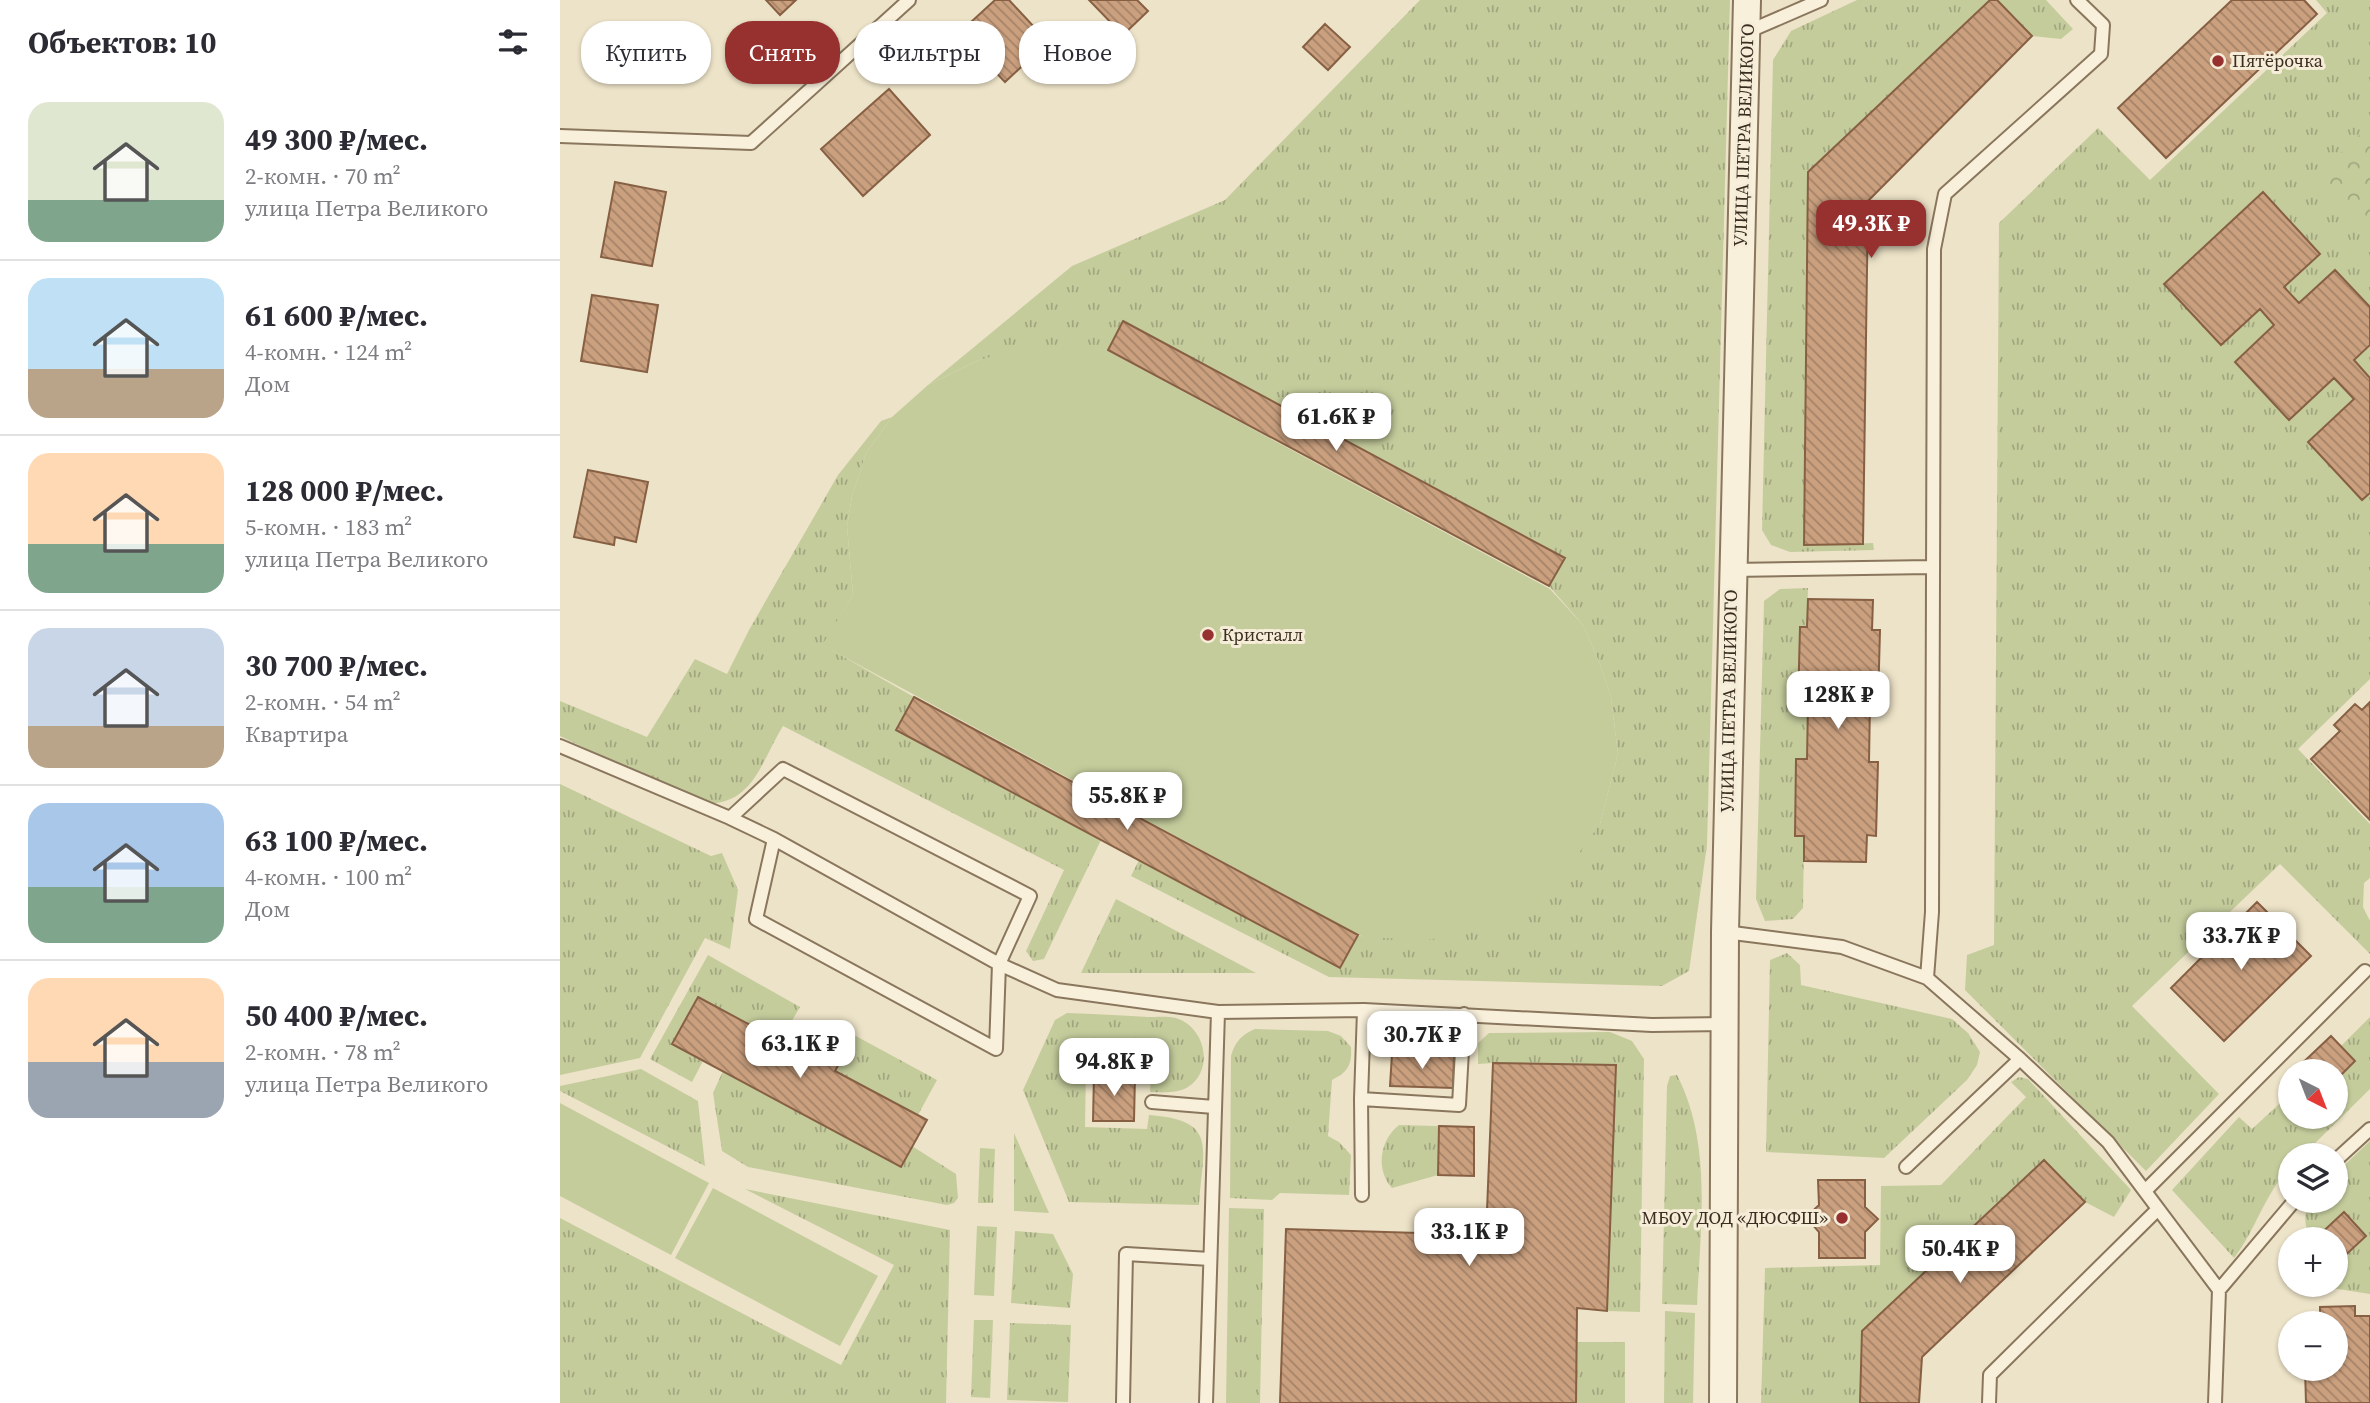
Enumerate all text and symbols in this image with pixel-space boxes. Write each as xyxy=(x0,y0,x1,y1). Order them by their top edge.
chip: Купить xyxy=(581,21,711,84)
chip: Снять xyxy=(725,21,840,84)
chip: Фильтры xyxy=(854,21,1005,84)
chip: Новое xyxy=(1019,21,1136,84)
text: Объектов: 10 xyxy=(28,22,216,63)
icon: filters xyxy=(494,23,532,61)
street label: УЛИЦА ПЕТРА ВЕЛИКОГО xyxy=(1727,23,1760,247)
place label: Пятёрочка xyxy=(2232,48,2324,73)
marker: Пятёрочка xyxy=(2210,53,2226,69)
text: 49 300 ₽/мес. xyxy=(245,119,428,160)
icon: home xyxy=(84,130,168,214)
text: 2-комн. · 70 m² xyxy=(245,160,401,192)
text: улица Петра Великого xyxy=(245,192,488,224)
pin: 49.3K ₽ xyxy=(1806,201,1936,260)
text: 49.3K ₽ xyxy=(1832,207,1910,239)
text: 61 600 ₽/мес. xyxy=(245,295,428,336)
icon: home xyxy=(84,306,168,390)
text: 4-комн. · 124 m² xyxy=(245,336,412,368)
text: Дом xyxy=(245,368,290,400)
pin: 61.6K ₽ xyxy=(1271,393,1401,453)
text: 61.6K ₽ xyxy=(1297,400,1375,432)
text: 128 000 ₽/мес. xyxy=(245,470,444,511)
icon: home xyxy=(84,481,168,565)
text: 5-комн. · 183 m² xyxy=(245,511,412,543)
text: улица Петра Великого xyxy=(245,543,488,575)
street label: УЛИЦА ПЕТРА ВЕЛИКОГО xyxy=(1714,589,1743,813)
place label: Кристалл xyxy=(1222,622,1303,647)
marker: Кристалл xyxy=(1200,627,1216,643)
text: 30 700 ₽/мес. xyxy=(245,645,428,686)
icon: home xyxy=(84,656,168,740)
pin: 128K ₽ xyxy=(1781,672,1895,731)
text: 128K ₽ xyxy=(1803,678,1873,710)
text: 2-комн. · 54 m² xyxy=(245,686,401,718)
text: Квартира xyxy=(245,718,348,750)
pin: 55.8K ₽ xyxy=(1062,772,1192,832)
text: 55.8K ₽ xyxy=(1088,779,1166,811)
text: 63 100 ₽/мес. xyxy=(245,820,428,861)
icon: home xyxy=(84,831,168,915)
text: 4-комн. · 100 m² xyxy=(245,861,412,893)
text: Дом xyxy=(245,893,290,925)
pin: 33.7K ₽ xyxy=(2176,912,2306,972)
text: 33.7K ₽ xyxy=(2202,919,2280,951)
text: 50 400 ₽/мес. xyxy=(245,995,428,1036)
icon: home xyxy=(84,1006,168,1090)
pin: 30.7K ₽ xyxy=(1357,1012,1487,1071)
text: 30.7K ₽ xyxy=(1383,1018,1461,1050)
pin: 63.1K ₽ xyxy=(735,1020,865,1080)
text: 63.1K ₽ xyxy=(761,1027,839,1059)
text: 2-комн. · 78 m² xyxy=(245,1036,401,1068)
pin: 94.8K ₽ xyxy=(1049,1038,1179,1098)
text: 94.8K ₽ xyxy=(1075,1045,1153,1077)
north arrow xyxy=(2278,1059,2348,1129)
map controls xyxy=(2278,1059,2348,1381)
text: улица Петра Великого xyxy=(245,1068,488,1100)
button: layers xyxy=(2278,1143,2348,1213)
place label: МБОУ ДОД «ДЮСФШ» xyxy=(1642,1205,1828,1230)
pin: 33.1K ₽ xyxy=(1404,1208,1534,1268)
marker: МБОУ ДОД «ДЮСФШ» xyxy=(1834,1210,1850,1226)
text: 33.1K ₽ xyxy=(1430,1215,1508,1247)
pin: 50.4K ₽ xyxy=(1895,1226,2025,1285)
button: + xyxy=(2278,1227,2348,1297)
text: 50.4K ₽ xyxy=(1921,1232,1999,1264)
button: − xyxy=(2278,1311,2348,1381)

